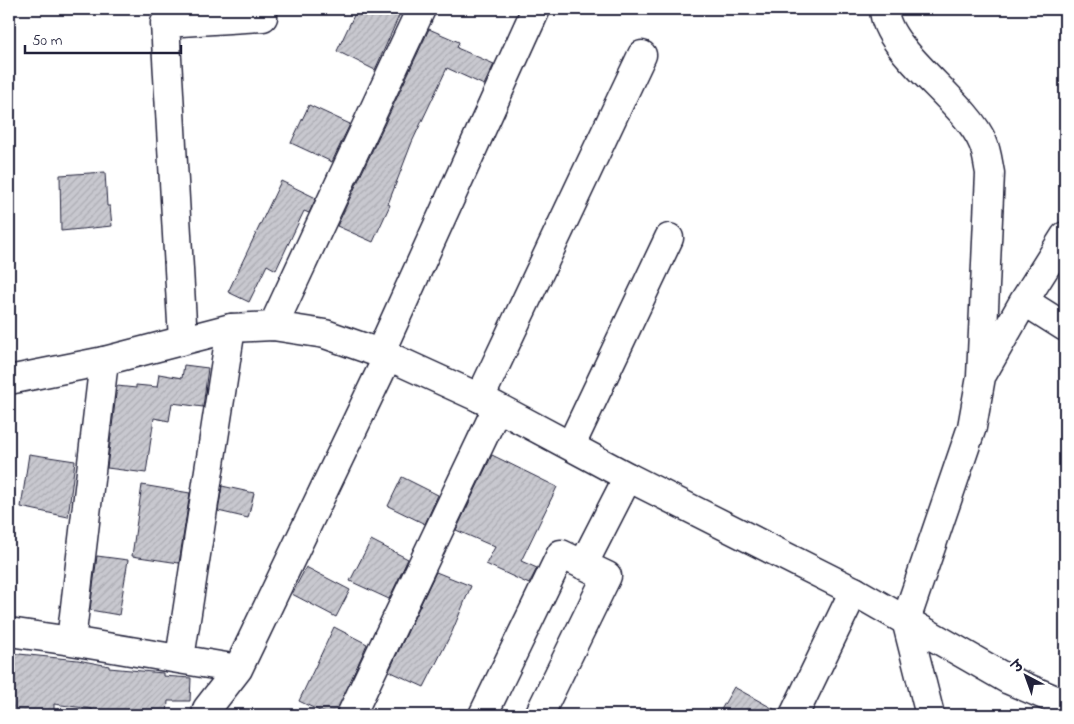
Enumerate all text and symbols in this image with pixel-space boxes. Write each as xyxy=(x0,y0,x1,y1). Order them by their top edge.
scale bar xyxy=(25,22,181,54)
text: 50 m xyxy=(32,30,63,52)
north arrow xyxy=(1002,652,1052,702)
text: उ xyxy=(1007,655,1030,680)

